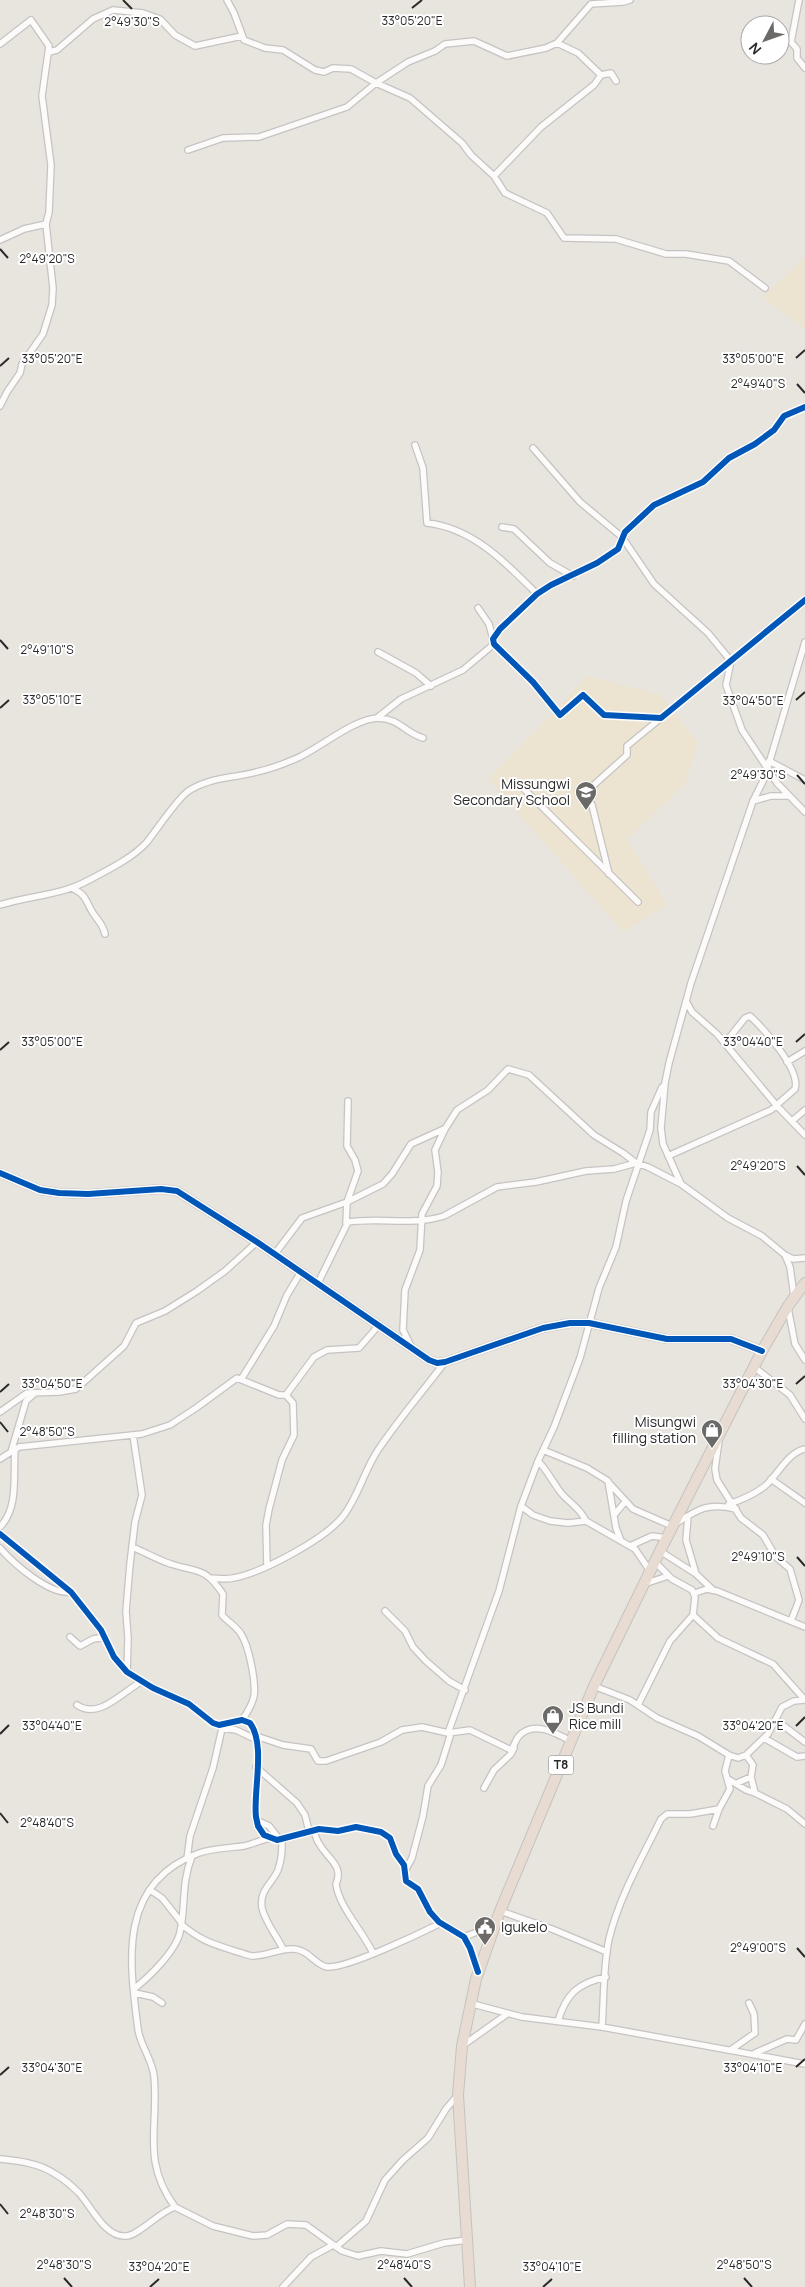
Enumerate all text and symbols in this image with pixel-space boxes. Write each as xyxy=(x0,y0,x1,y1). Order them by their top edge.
text: 33°05'20"E xyxy=(381,12,443,29)
text: 2°49'30"S xyxy=(104,13,160,30)
north arrow xyxy=(740,15,790,65)
text: N xyxy=(744,39,765,59)
text: 2°49'20"S xyxy=(19,250,75,267)
text: 33°05'20"E xyxy=(21,350,83,367)
text: 33°05'00"E xyxy=(722,350,784,367)
text: 2°49'40"S xyxy=(731,375,785,392)
text: 2°49'10"S xyxy=(20,641,74,658)
text: 33°05'10"E xyxy=(22,691,82,708)
text: 33°04'50"E xyxy=(722,692,784,709)
text: 2°49'30"S xyxy=(730,766,786,783)
place label: Missungwi Secondary School xyxy=(453,774,570,809)
school or university icon: Missungwi Secondary School xyxy=(574,780,598,811)
text: 33°05'00"E xyxy=(21,1033,83,1050)
text: 33°04'40"E xyxy=(723,1033,783,1050)
text: 2°49'20"S xyxy=(730,1157,786,1174)
text: 33°04'50"E xyxy=(21,1375,83,1392)
text: 33°04'30"E xyxy=(723,1375,784,1392)
place label: Misungwi filling station xyxy=(612,1412,696,1447)
shop icon: Misungwi filling station xyxy=(700,1418,724,1449)
text: 2°48'50"S xyxy=(19,1423,75,1440)
text: 2°49'10"S xyxy=(731,1548,785,1565)
place label: JS Bundi Rice mill xyxy=(569,1698,624,1733)
shop icon: JS Bundi Rice mill xyxy=(541,1704,565,1735)
text: 33°04'40"E xyxy=(22,1717,82,1734)
text: 33°04'20"E xyxy=(723,1717,784,1734)
road number: T8 xyxy=(548,1756,574,1774)
text: 2°48'40"S xyxy=(20,1814,74,1831)
public building icon: Igukelo xyxy=(473,1915,497,1946)
place label: Igukelo xyxy=(501,1917,547,1936)
text: 2°49'00"S xyxy=(730,1939,786,1956)
text: 33°04'30"E xyxy=(22,2059,83,2076)
text: 33°04'10"E xyxy=(724,2059,783,2076)
text: 2°48'30"S xyxy=(20,2205,74,2222)
text: 2°48'30"S xyxy=(37,2256,91,2273)
text: 2°48'40"S xyxy=(377,2256,431,2273)
text: 2°48'50"S xyxy=(716,2256,772,2273)
text: 33°04'20"E xyxy=(129,2258,190,2275)
text: 33°04'10"E xyxy=(523,2258,582,2275)

